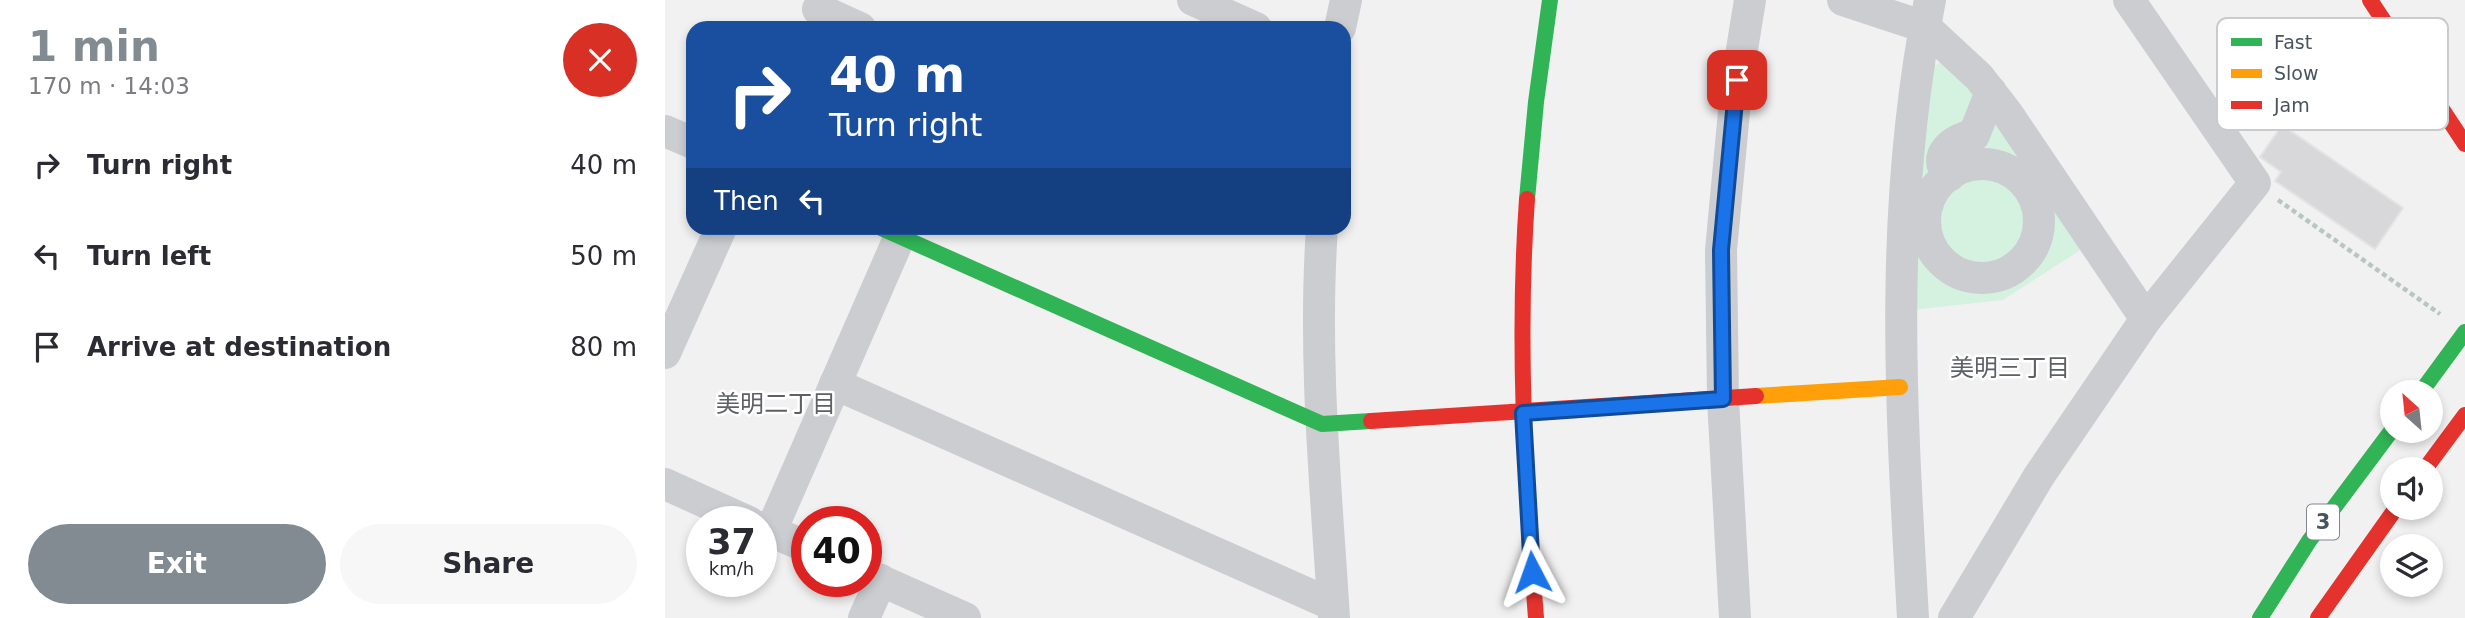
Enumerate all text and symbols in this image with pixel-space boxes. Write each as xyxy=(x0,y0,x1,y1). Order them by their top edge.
legend xyxy=(2217,18,2448,130)
text: 1 min xyxy=(28,22,160,71)
button: close xyxy=(563,23,637,97)
text: Fast xyxy=(2274,31,2312,53)
text: 40 m xyxy=(829,47,965,104)
icon: right xyxy=(714,49,805,140)
pin xyxy=(1707,50,1767,110)
icon: arrive xyxy=(1718,61,1756,99)
text: Slow xyxy=(2274,62,2319,84)
text: 170 m · 14:03 xyxy=(28,73,190,99)
text: Jam xyxy=(2273,94,2310,116)
text: Turn right xyxy=(829,106,982,144)
icon: right xyxy=(28,146,66,184)
text: Turn right xyxy=(87,150,232,180)
text: 40 m xyxy=(570,150,637,180)
icon: left xyxy=(793,182,831,220)
text: Then xyxy=(714,186,779,216)
icon: left xyxy=(28,237,66,275)
text: Turn left xyxy=(87,241,211,271)
text: 50 m xyxy=(570,241,637,271)
icon: arrive xyxy=(28,328,66,366)
text: Arrive at destination xyxy=(87,332,391,362)
text: 80 m xyxy=(570,332,637,362)
district label: 美明三丁目 xyxy=(1950,354,2070,382)
north arrow xyxy=(2380,380,2443,443)
map controls xyxy=(2380,380,2443,597)
district label: 美明二丁目 xyxy=(716,390,836,418)
button: sound xyxy=(2380,457,2443,520)
road number: 3 xyxy=(2307,504,2339,540)
speed limit sign: 40 xyxy=(791,506,882,597)
text: 37 xyxy=(707,522,756,562)
button: Exit xyxy=(28,524,326,604)
button: Share xyxy=(340,524,637,604)
button: layers xyxy=(2380,534,2443,597)
position arrow xyxy=(1495,535,1569,609)
text: km/h xyxy=(709,558,754,579)

